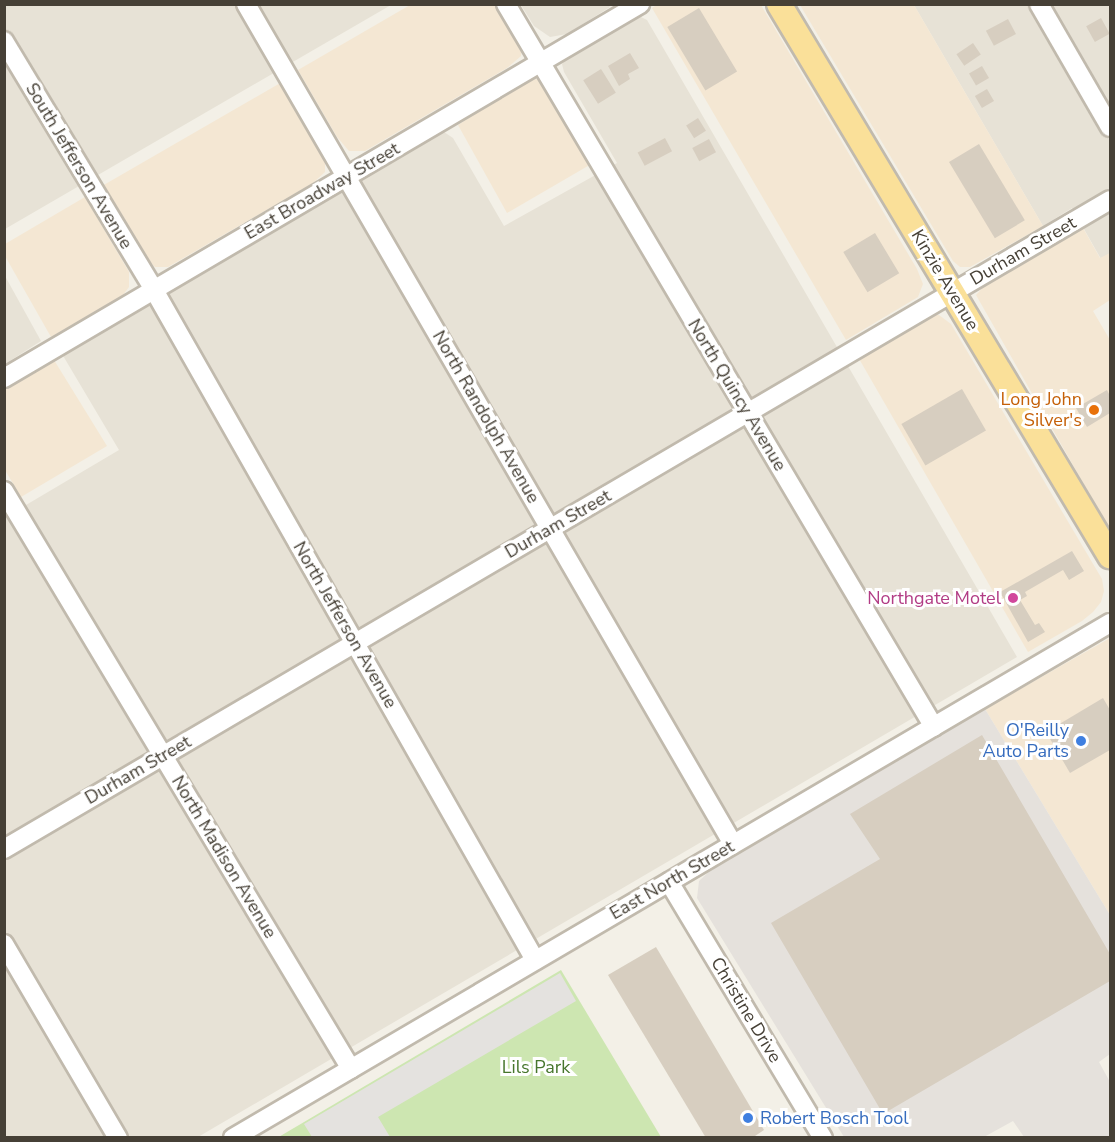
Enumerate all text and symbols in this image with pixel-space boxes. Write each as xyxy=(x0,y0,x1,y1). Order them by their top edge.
street label: South Jefferson Avenue xyxy=(21,79,137,253)
street label: East Broadway Street xyxy=(241,138,403,244)
street label: Durham Street xyxy=(966,212,1080,290)
street label: Kinzie Avenue xyxy=(906,226,984,334)
street label: North Quincy Avenue xyxy=(683,315,791,475)
street label: North Randolph Avenue xyxy=(428,327,544,507)
place label: Long John Silver's xyxy=(1001,389,1082,432)
marker: Long John Silver's xyxy=(1087,403,1101,417)
street label: Durham Street xyxy=(501,485,615,563)
street label: North Jefferson Avenue xyxy=(288,538,402,712)
place label: Northgate Motel xyxy=(867,587,1001,609)
marker: Northgate Motel xyxy=(1006,591,1020,605)
place label: O'Reilly Auto Parts xyxy=(983,720,1069,762)
street label: Durham Street xyxy=(81,731,195,809)
marker: O'Reilly Auto Parts xyxy=(1074,734,1088,748)
street label: North Madison Avenue xyxy=(167,772,281,942)
street label: East North Street xyxy=(606,836,738,924)
street label: Christine Drive xyxy=(706,953,786,1067)
park label: Lils Park xyxy=(502,1056,570,1078)
place label: Robert Bosch Tool xyxy=(760,1107,909,1129)
marker: Robert Bosch Tool xyxy=(741,1111,755,1125)

